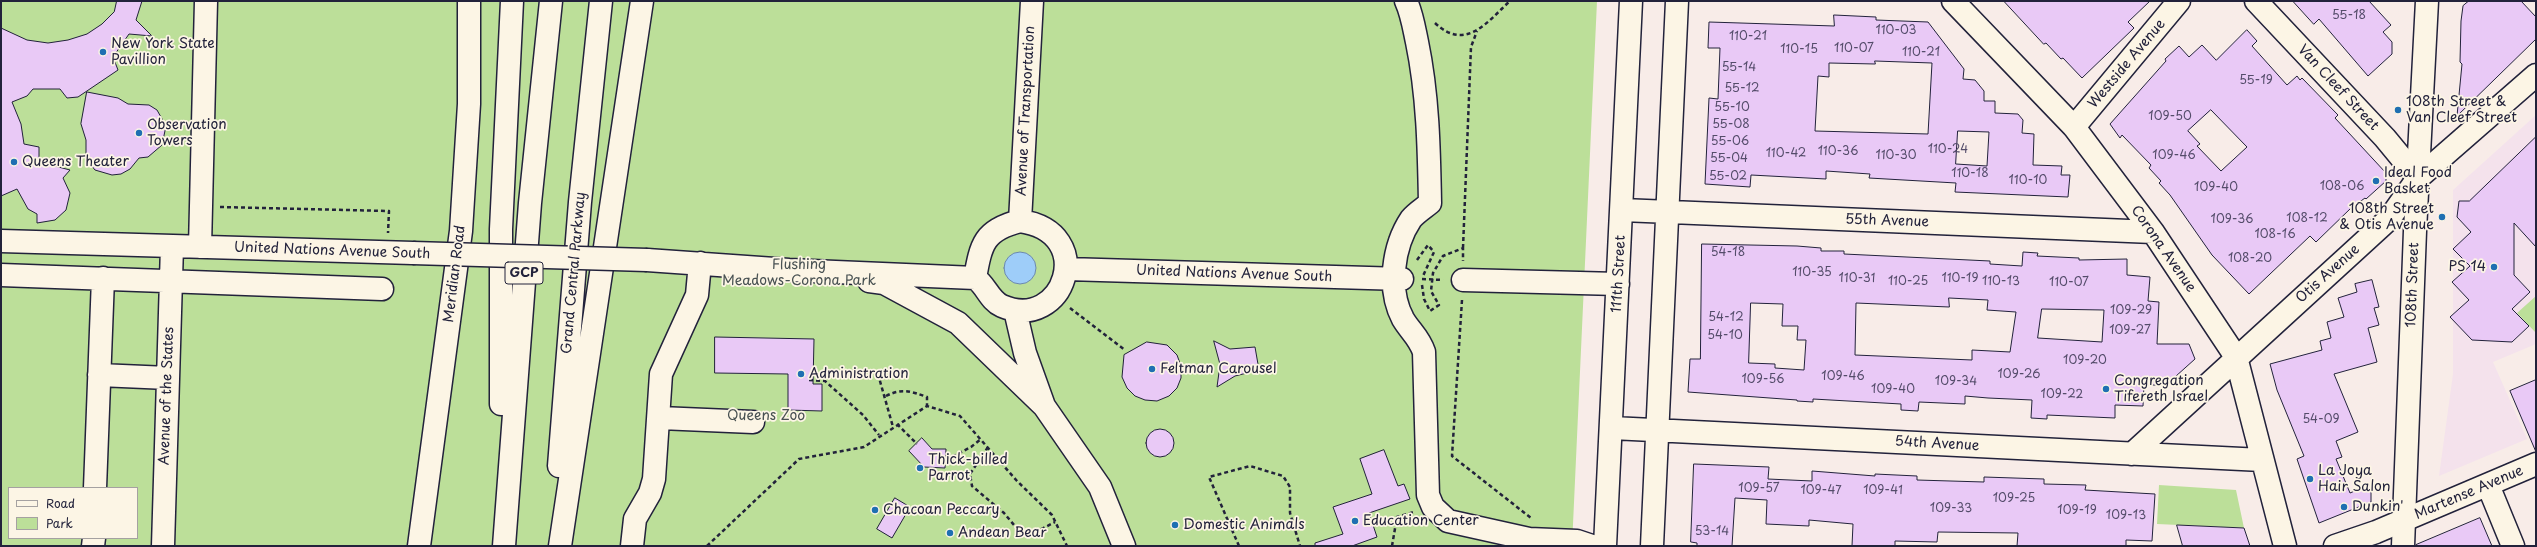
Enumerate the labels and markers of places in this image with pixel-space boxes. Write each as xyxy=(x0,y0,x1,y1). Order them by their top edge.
place label: New York State Pavillion xyxy=(111,36,215,68)
marker: New York State Pavillion xyxy=(98,47,108,57)
place label: 108th Street & Van Cleef Street xyxy=(2406,94,2517,126)
marker: 108th Street & Van Cleef Street xyxy=(2393,105,2403,115)
place label: Observation Towers xyxy=(147,117,227,150)
marker: Observation Towers xyxy=(134,128,144,138)
place label: Queens Theater xyxy=(22,154,129,170)
marker: Queens Theater xyxy=(9,157,19,167)
place label: Ideal Food Basket xyxy=(2384,165,2452,198)
marker: Ideal Food Basket xyxy=(2371,176,2381,186)
place label: 108th Street & Otis Avenue xyxy=(2339,201,2434,234)
marker: 108th Street & Otis Avenue xyxy=(2437,212,2447,222)
place label: PS 14 xyxy=(2448,259,2486,275)
marker: PS 14 xyxy=(2489,262,2499,272)
place label: Feltman Carousel xyxy=(1160,361,1277,377)
marker: Feltman Carousel xyxy=(1147,364,1157,374)
place label: Administration xyxy=(809,366,909,382)
marker: Administration xyxy=(796,369,806,379)
place label: Congregation Tifereth Israel xyxy=(2114,373,2208,406)
marker: Congregation Tifereth Israel xyxy=(2101,384,2111,394)
place label: Thick-billed Parrot xyxy=(928,452,1008,484)
marker: Thick-billed Parrot xyxy=(915,463,925,473)
place label: La Joya Hair Salon xyxy=(2318,463,2391,496)
marker: La Joya Hair Salon xyxy=(2305,474,2315,484)
place label: Dunkin' xyxy=(2352,499,2404,515)
place label: Chacoan Peccary xyxy=(883,502,1000,518)
marker: Dunkin' xyxy=(2339,502,2349,512)
marker: Chacoan Peccary xyxy=(870,505,880,515)
place label: Education Center xyxy=(1363,513,1479,529)
marker: Education Center xyxy=(1350,516,1360,526)
place label: Domestic Animals xyxy=(1183,517,1305,533)
marker: Domestic Animals xyxy=(1170,520,1180,530)
place label: Andean Bear xyxy=(958,525,1047,541)
marker: Andean Bear xyxy=(945,528,955,538)

